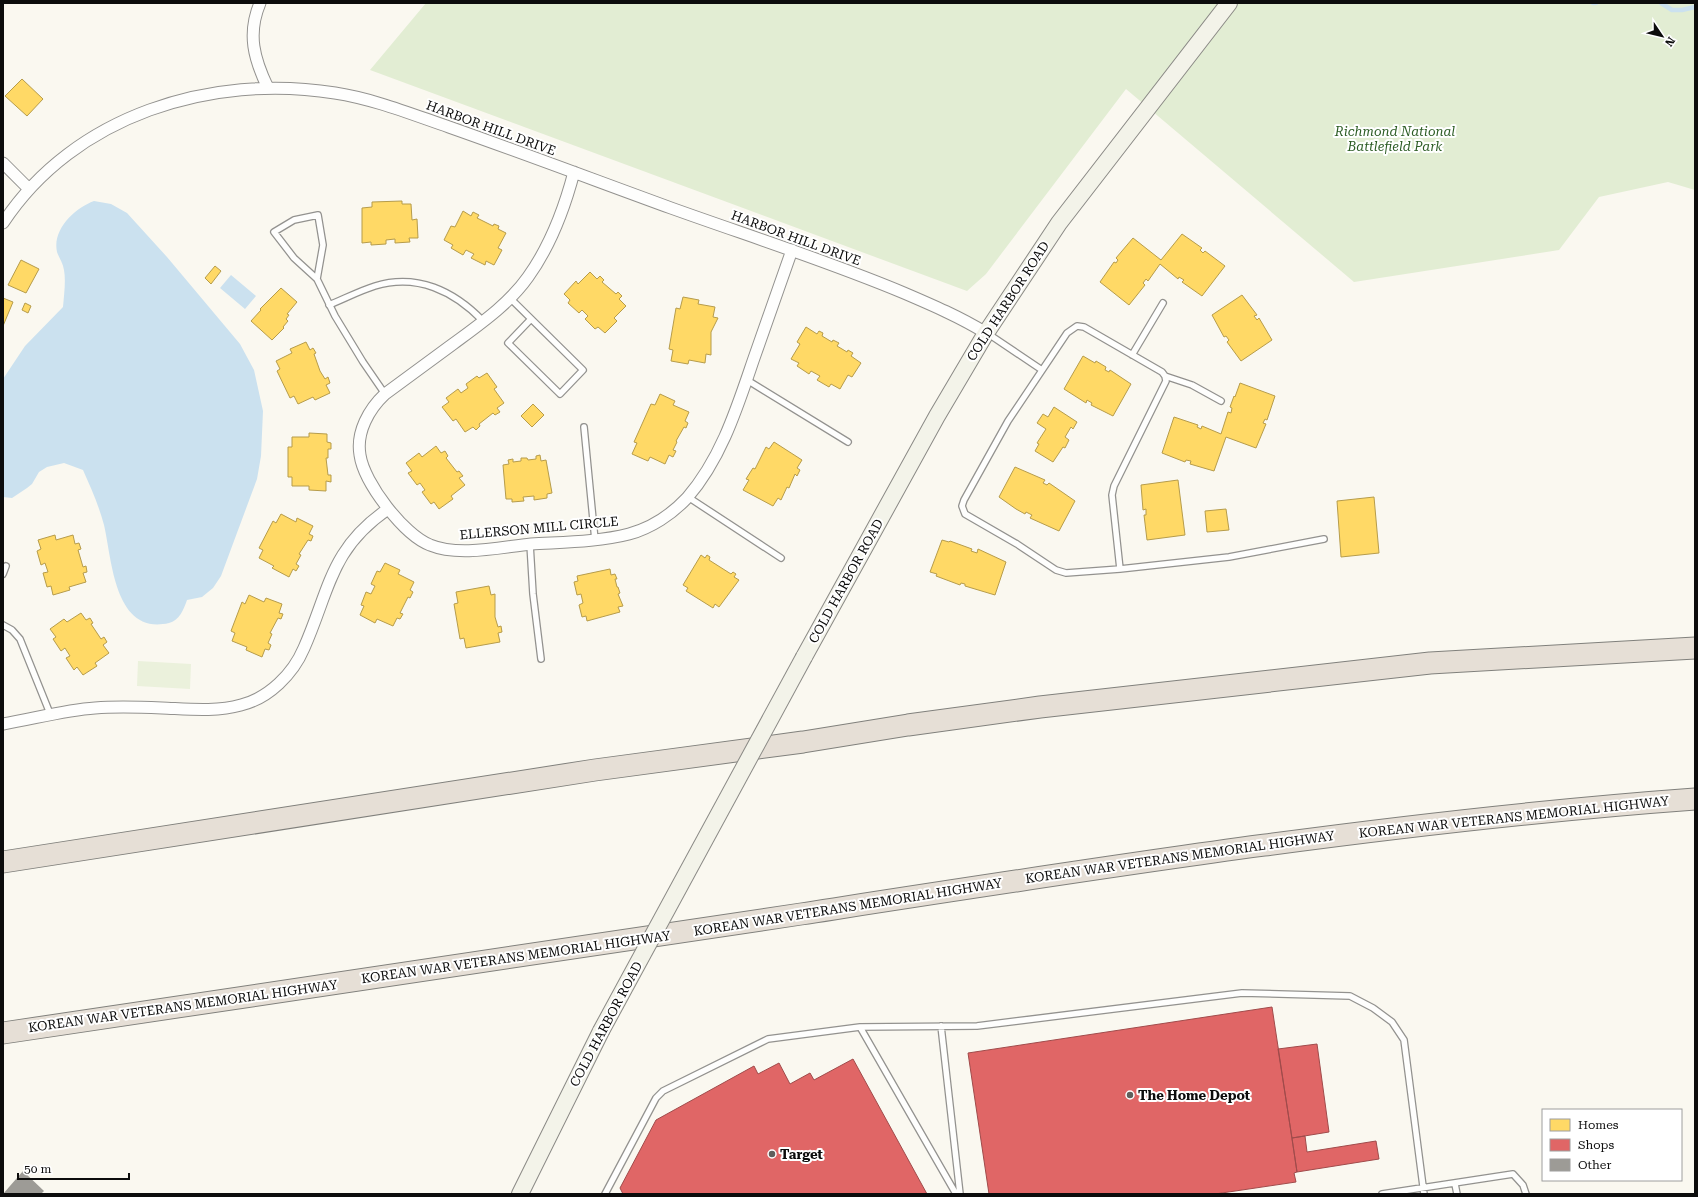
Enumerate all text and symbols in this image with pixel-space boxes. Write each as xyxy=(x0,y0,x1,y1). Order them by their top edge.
north arrow xyxy=(1642,16,1682,56)
text: N xyxy=(1662,34,1678,49)
street label: HARBOR HILL DRIVE xyxy=(424,98,558,158)
park label: Richmond National Battlefield Park xyxy=(1334,124,1455,154)
street label: HARBOR HILL DRIVE xyxy=(729,208,863,268)
street label: COLD HARBOR ROAD xyxy=(964,238,1052,364)
street label: ELLERSON MILL CIRCLE xyxy=(459,514,619,542)
street label: COLD HARBOR ROAD xyxy=(806,516,886,646)
street label: KOREAN WAR VETERANS MEMORIAL HIGHWAY xyxy=(1358,793,1670,841)
street label: KOREAN WAR VETERANS MEMORIAL HIGHWAY xyxy=(1024,828,1336,886)
street label: KOREAN WAR VETERANS MEMORIAL HIGHWAY xyxy=(693,875,1003,939)
street label: KOREAN WAR VETERANS MEMORIAL HIGHWAY xyxy=(360,928,672,986)
street label: COLD HARBOR ROAD xyxy=(567,959,645,1089)
street label: KOREAN WAR VETERANS MEMORIAL HIGHWAY xyxy=(27,977,339,1035)
place label: The Home Depot xyxy=(1138,1088,1251,1103)
marker: The Home Depot xyxy=(1125,1090,1135,1100)
legend xyxy=(1542,1109,1682,1181)
text: Homes xyxy=(1578,1118,1619,1132)
text: Shops xyxy=(1578,1138,1614,1152)
place label: Target xyxy=(780,1147,824,1162)
marker: Target xyxy=(767,1149,777,1159)
scale bar xyxy=(18,1155,129,1181)
text: Other xyxy=(1578,1158,1611,1172)
text: 50 m xyxy=(24,1162,51,1176)

